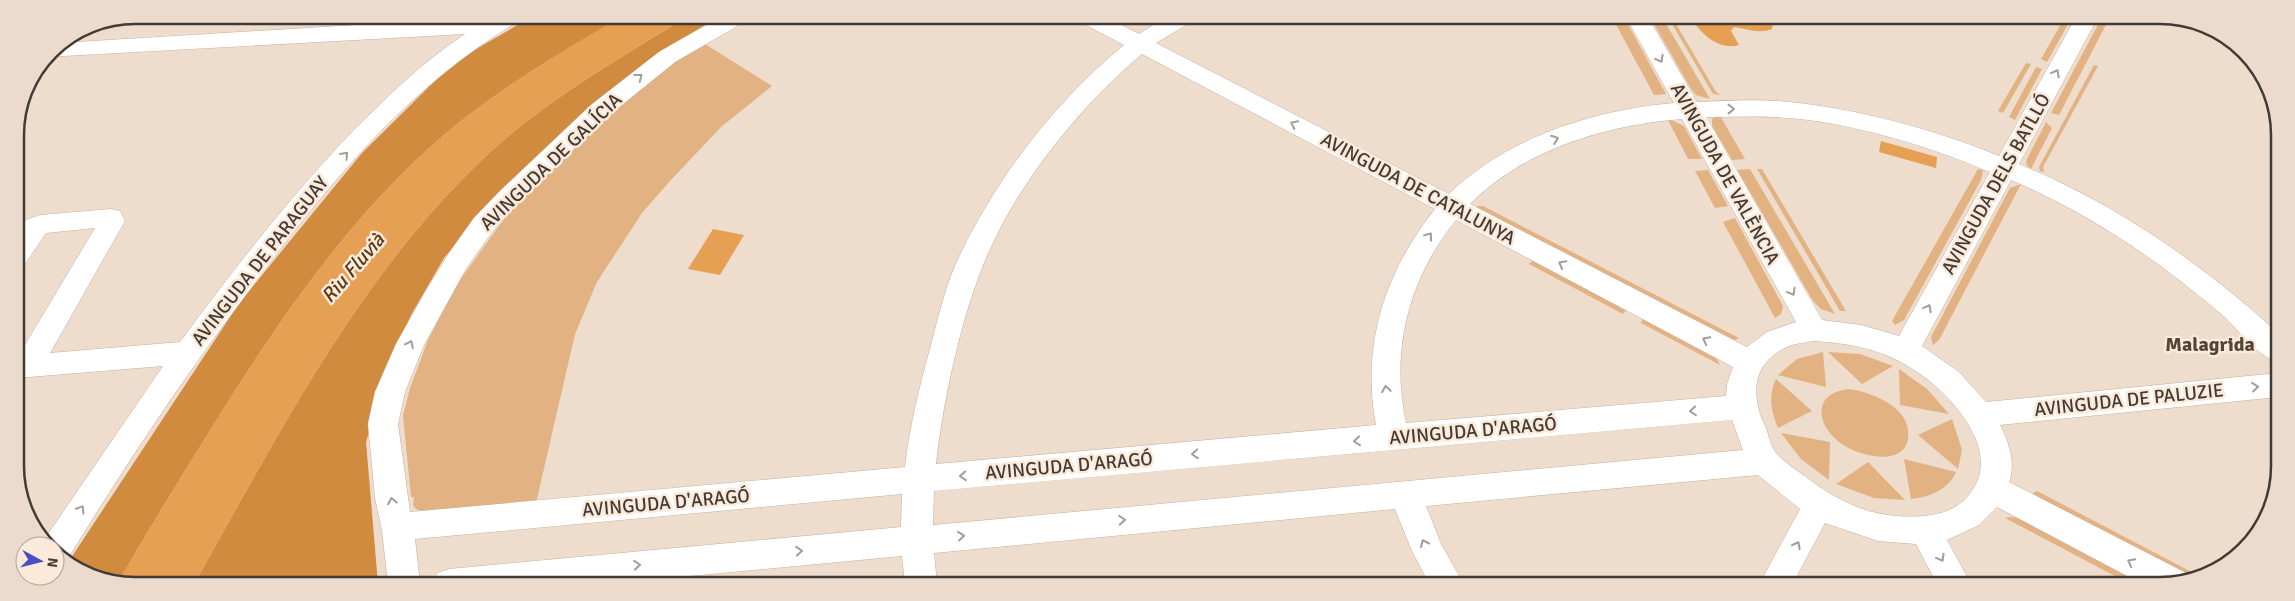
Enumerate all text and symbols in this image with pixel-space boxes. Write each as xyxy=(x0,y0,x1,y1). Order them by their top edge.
one-way arrow xyxy=(1654,54,1664,63)
one-way arrow xyxy=(2050,69,2060,78)
one-way arrow xyxy=(633,75,642,83)
street label: AVINGUDA DE VALÈNCIA xyxy=(1665,79,1785,269)
street label: AVINGUDA DE GALÍCIA xyxy=(475,88,627,236)
street label: AVINGUDA DELS BATLLÓ xyxy=(1936,89,2056,279)
one-way arrow xyxy=(1728,104,1736,114)
one-way arrow xyxy=(1290,120,1299,130)
street label: AVINGUDA DE CATALUNYA xyxy=(1317,127,1520,251)
one-way arrow xyxy=(1551,135,1559,145)
one-way arrow xyxy=(339,151,348,160)
street label: AVINGUDA DE PARAGUAY xyxy=(186,171,334,351)
water label: Riu Fluvià xyxy=(316,227,391,308)
one-way arrow xyxy=(1423,233,1431,242)
one-way arrow xyxy=(1559,260,1568,270)
one-way arrow xyxy=(1786,287,1796,296)
one-way arrow xyxy=(1922,304,1932,313)
district label: Malagrida xyxy=(2165,332,2255,357)
one-way arrow xyxy=(1703,336,1712,346)
one-way arrow xyxy=(404,340,414,349)
street label: AVINGUDA DE PALUZIE xyxy=(2033,378,2225,422)
one-way arrow xyxy=(2251,382,2259,393)
one-way arrow xyxy=(1382,385,1392,394)
one-way arrow xyxy=(1689,405,1697,416)
street label: AVINGUDA D'ARAGÓ xyxy=(1388,412,1558,450)
one-way arrow xyxy=(1353,435,1361,446)
street label: AVINGUDA D'ARAGÓ xyxy=(984,447,1154,485)
one-way arrow xyxy=(1191,448,1199,459)
one-way arrow xyxy=(959,470,967,481)
street label: AVINGUDA D'ARAGÓ xyxy=(581,484,751,522)
one-way arrow xyxy=(387,497,397,506)
one-way arrow xyxy=(75,506,84,515)
one-way arrow xyxy=(1119,515,1127,526)
one-way arrow xyxy=(957,530,965,541)
north arrow xyxy=(15,536,65,586)
one-way arrow xyxy=(1420,539,1430,547)
one-way arrow xyxy=(1791,541,1801,550)
one-way arrow xyxy=(795,545,803,556)
one-way arrow xyxy=(1934,552,1944,561)
text: N xyxy=(43,557,61,568)
one-way arrow xyxy=(2127,558,2136,568)
one-way arrow xyxy=(633,560,641,571)

